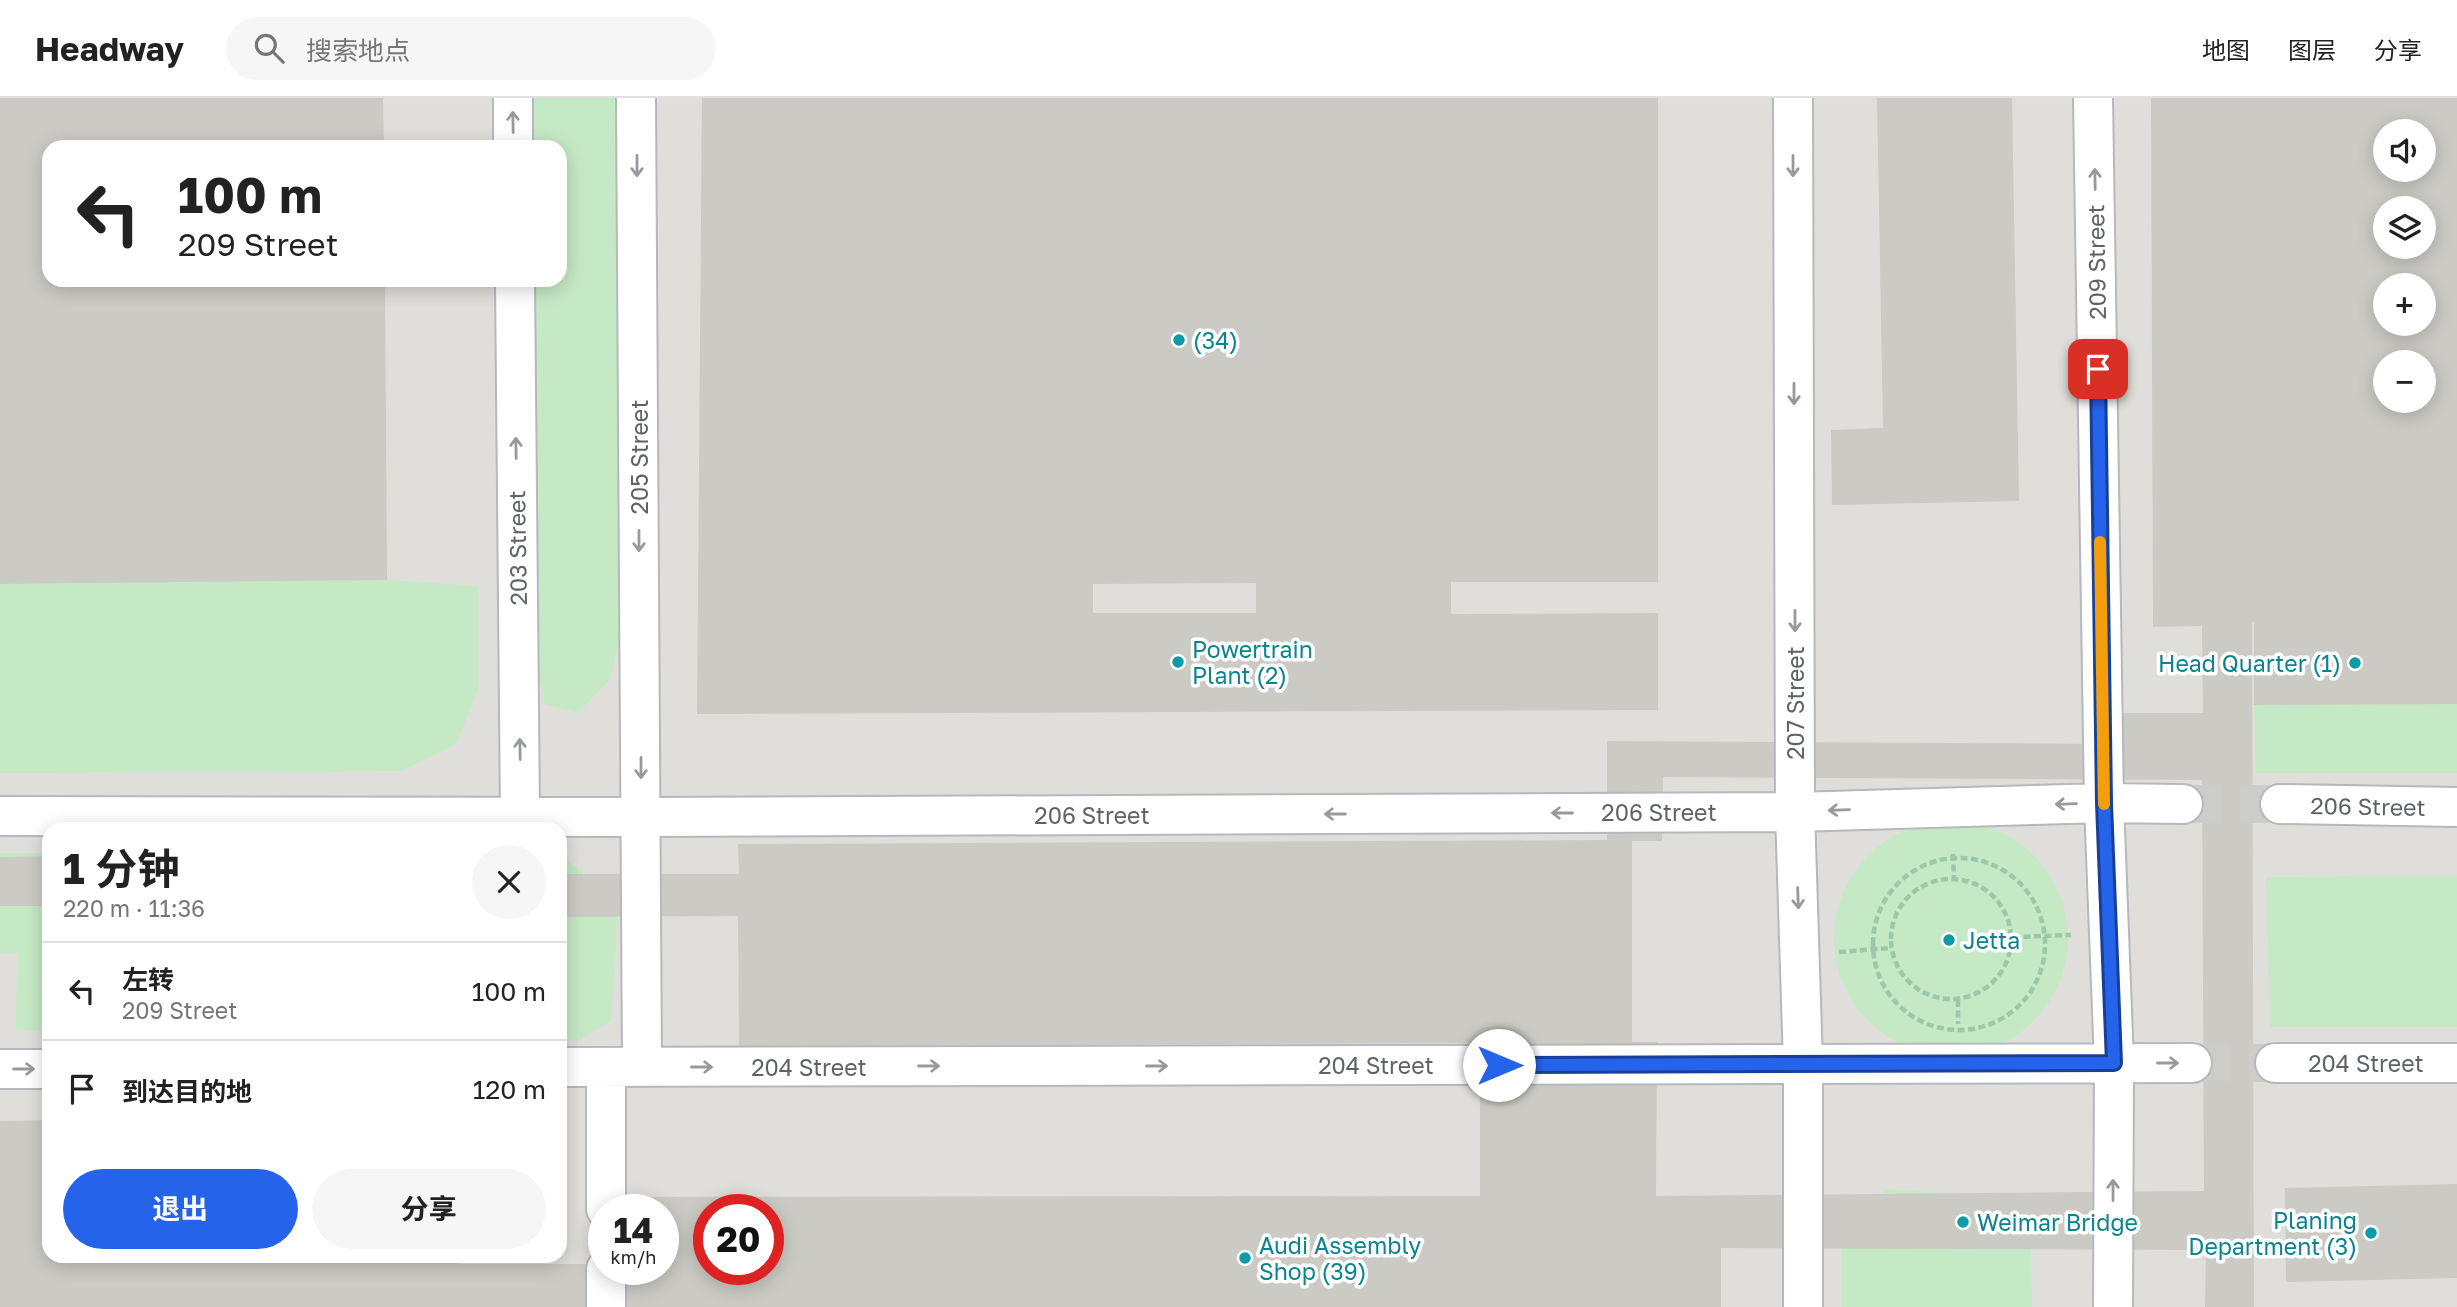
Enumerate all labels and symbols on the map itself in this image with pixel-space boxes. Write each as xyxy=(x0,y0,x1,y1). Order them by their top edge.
one-way arrow xyxy=(506,111,520,134)
one-way arrow xyxy=(630,154,643,177)
one-way arrow xyxy=(1786,154,1800,177)
one-way arrow xyxy=(2088,167,2101,190)
street label: 209 Street xyxy=(2081,204,2111,320)
place label: (34) xyxy=(1193,326,1238,354)
marker: (34) xyxy=(1171,332,1187,348)
pin xyxy=(2068,339,2128,399)
one-way arrow xyxy=(1787,382,1801,405)
street label: 205 Street xyxy=(625,400,653,514)
one-way arrow xyxy=(509,436,523,459)
street label: 203 Street xyxy=(502,490,532,606)
one-way arrow xyxy=(632,529,646,552)
one-way arrow xyxy=(1788,609,1802,632)
place label: Powertrain Plant (2) xyxy=(1192,635,1313,689)
street label: 207 Street xyxy=(1781,646,1809,760)
place label: Head Quarter (1) xyxy=(2158,649,2341,677)
marker: Powertrain Plant (2) xyxy=(1170,654,1186,670)
marker: Head Quarter (1) xyxy=(2347,655,2363,671)
one-way arrow xyxy=(513,737,527,760)
one-way arrow xyxy=(634,756,648,779)
street label: 206 Street xyxy=(2310,791,2426,821)
one-way arrow xyxy=(2055,797,2078,810)
street label: 206 Street xyxy=(1601,798,1717,826)
street label: 206 Street xyxy=(1034,801,1150,829)
one-way arrow xyxy=(1827,804,1850,817)
one-way arrow xyxy=(1551,806,1574,820)
one-way arrow xyxy=(1323,807,1346,821)
one-way arrow xyxy=(1791,886,1805,909)
place label: Jetta xyxy=(1963,926,2020,954)
marker: Jetta xyxy=(1941,932,1957,948)
position arrow xyxy=(1462,1028,1536,1102)
street label: 204 Street xyxy=(2308,1049,2424,1077)
street label: 204 Street xyxy=(1318,1051,1434,1079)
street label: 204 Street xyxy=(751,1053,867,1081)
one-way arrow xyxy=(2156,1056,2179,1070)
one-way arrow xyxy=(917,1059,940,1073)
one-way arrow xyxy=(1145,1059,1168,1073)
one-way arrow xyxy=(690,1060,713,1074)
one-way arrow xyxy=(13,1062,36,1076)
one-way arrow xyxy=(2106,1179,2120,1202)
speed limit sign: 20 xyxy=(693,1194,784,1285)
place label: Planing Department (3) xyxy=(2188,1206,2357,1260)
place label: Weimar Bridge xyxy=(1977,1208,2138,1236)
marker: Weimar Bridge xyxy=(1955,1214,1971,1230)
marker: Planing Department (3) xyxy=(2363,1225,2379,1241)
place label: Audi Assembly Shop (39) xyxy=(1259,1231,1421,1285)
marker: Audi Assembly Shop (39) xyxy=(1237,1250,1253,1266)

